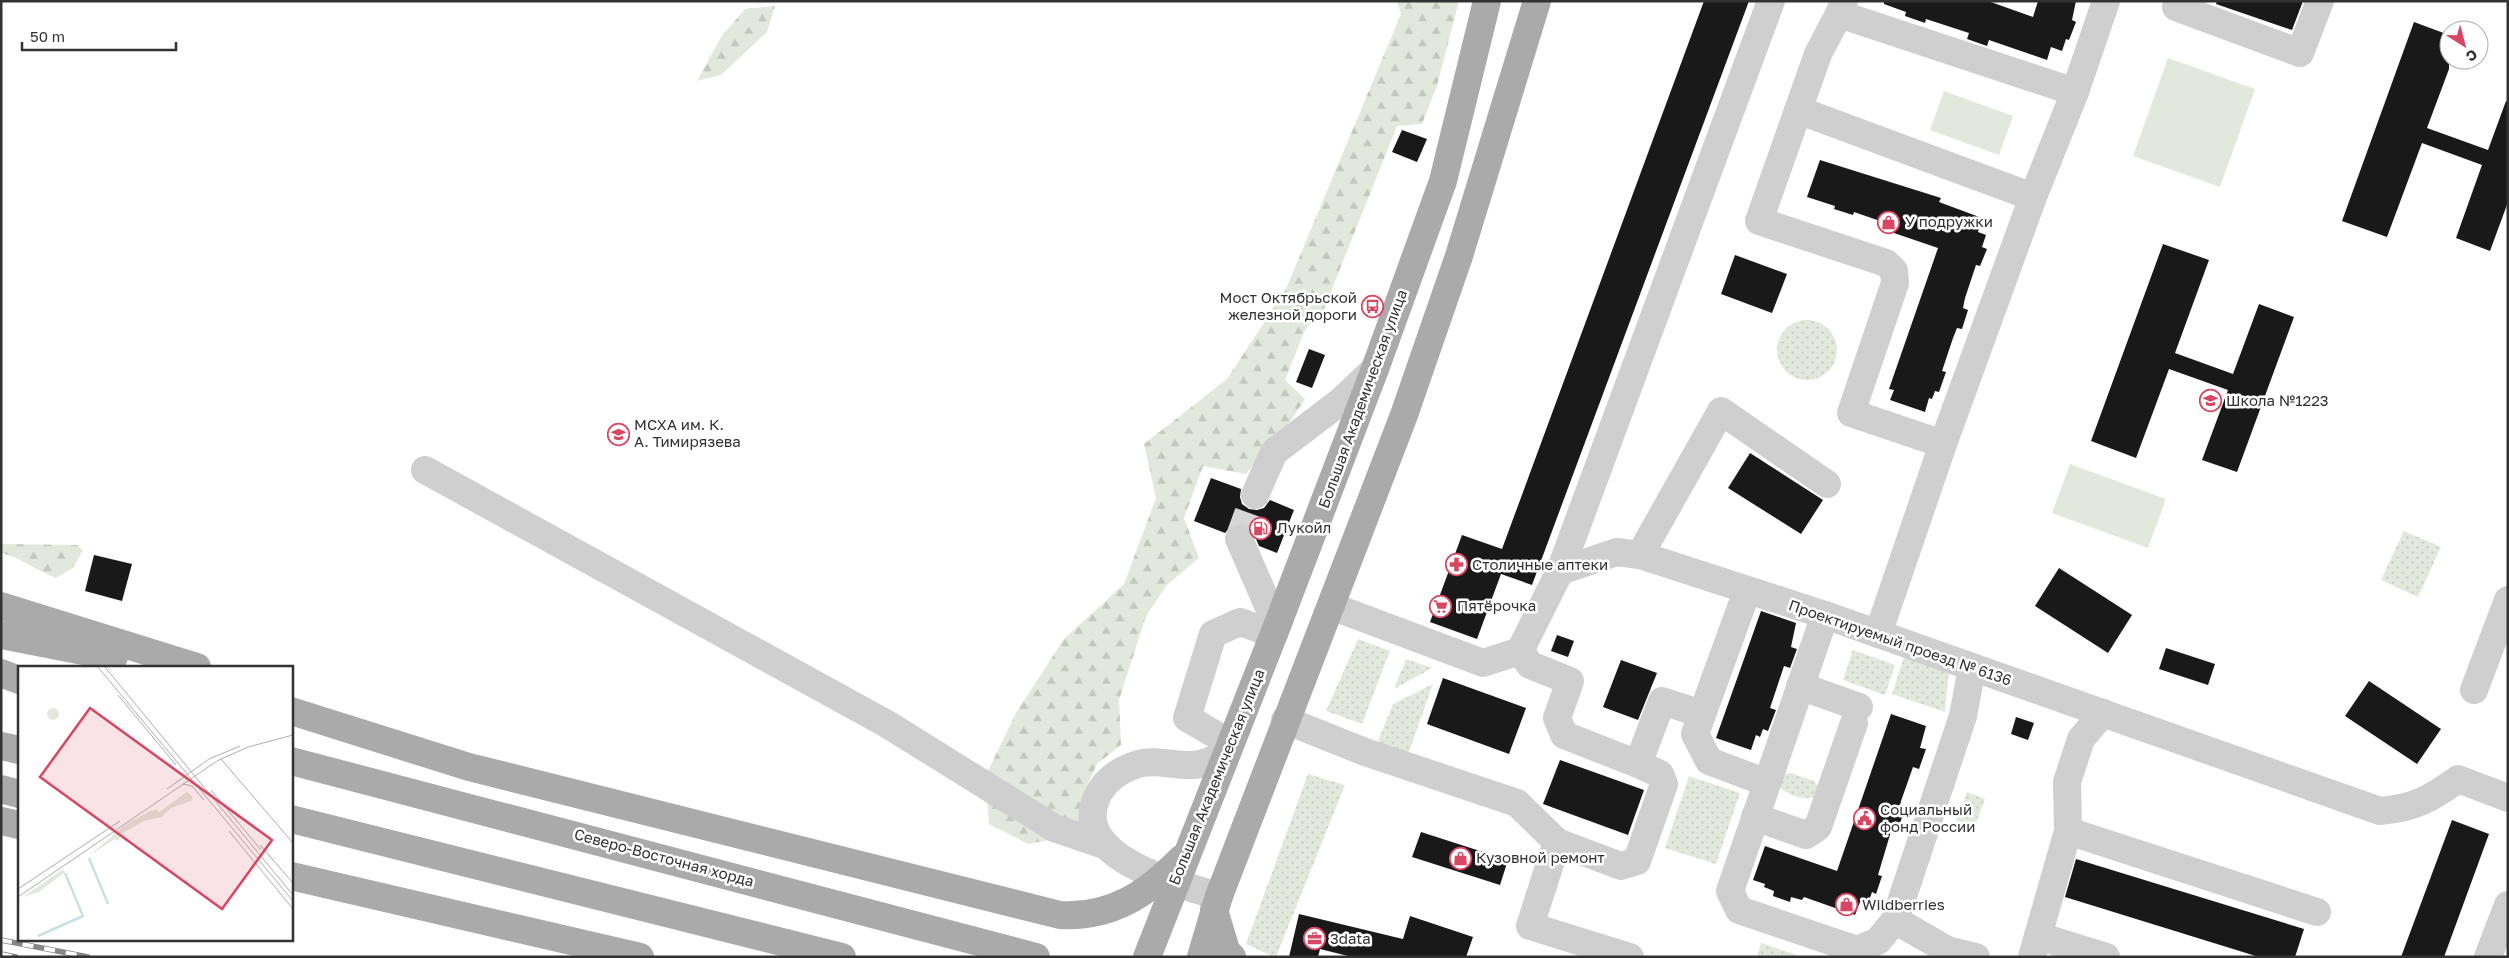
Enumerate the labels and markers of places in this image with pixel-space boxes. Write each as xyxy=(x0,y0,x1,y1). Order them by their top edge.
shop icon: У подружки xyxy=(1877,210,1901,234)
place label: У подружки xyxy=(1905,212,1993,230)
place label: Мост Октябрьской железной дороги xyxy=(1220,288,1357,323)
bus stop icon: Мост Октябрьской железной дороги xyxy=(1361,295,1385,319)
school or university icon: Школа №1223 xyxy=(2198,389,2222,413)
place label: Школа №1223 xyxy=(2226,391,2329,409)
place label: МСХА им. К. А. Тимирязева xyxy=(634,415,741,450)
school or university icon: МСХА им. К. А. Тимирязева xyxy=(606,422,630,446)
fuel station icon: Лукойл xyxy=(1249,516,1273,540)
place label: Лукойл xyxy=(1277,518,1331,536)
pharmacy icon: Столичные аптеки xyxy=(1444,553,1468,577)
place label: Столичные аптеки xyxy=(1472,555,1608,573)
supermarket icon: Пятёрочка xyxy=(1429,594,1453,618)
place label: Пятёрочка xyxy=(1457,596,1536,614)
place label: Социальный фонд России xyxy=(1880,800,1975,835)
public building icon: Социальный фонд России xyxy=(1852,807,1876,831)
shop icon: Кузовной ремонт xyxy=(1448,846,1472,870)
place label: Кузовной ремонт xyxy=(1476,848,1605,866)
shop icon: Wildberries xyxy=(1834,893,1858,917)
place label: Wildberries xyxy=(1862,895,1945,913)
office icon: 3data xyxy=(1302,927,1326,951)
place label: 3data xyxy=(1330,929,1371,947)

